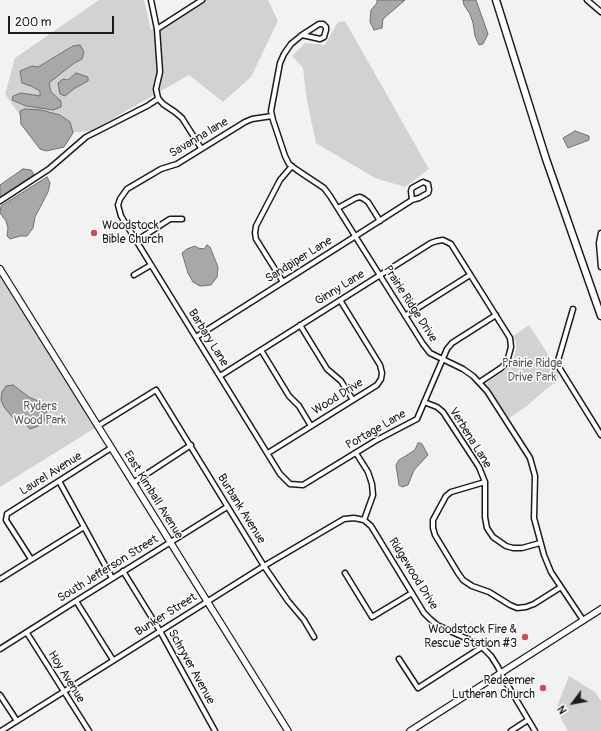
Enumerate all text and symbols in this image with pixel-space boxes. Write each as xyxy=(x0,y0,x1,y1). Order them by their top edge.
scale bar xyxy=(10,8,116,34)
text: 200 m xyxy=(15,15,51,30)
street label: Savanna lane xyxy=(167,115,231,161)
place label: Woodstock Bible Church xyxy=(102,219,163,247)
marker: Woodstock Bible Church xyxy=(89,228,99,238)
street label: Sandpiper Lane xyxy=(263,234,335,286)
street label: Prairie Ridge Drive xyxy=(380,263,440,345)
street label: Ginny Lane xyxy=(313,267,367,309)
street label: Barbary Lane xyxy=(185,307,231,369)
park label: Prairie Ridge Drive Park xyxy=(502,357,562,385)
street label: Wood Drive xyxy=(310,376,366,418)
park label: Ryders Wood Park xyxy=(14,400,66,428)
street label: Verbena Lane xyxy=(446,405,494,471)
street label: Portage Lane xyxy=(343,407,409,453)
street label: East Kimball Avenue xyxy=(120,448,186,542)
street label: Laurel Avenue xyxy=(17,449,85,499)
street label: Burbank Avenue xyxy=(214,471,268,547)
street label: South Jefferson Street xyxy=(55,532,161,606)
street label: Ridgewood Drive xyxy=(385,535,441,613)
street label: Bunker Street xyxy=(133,590,199,640)
place label: Woodstock Fire & Rescue Station #3 xyxy=(424,623,517,651)
street label: Schryver Avenue xyxy=(165,627,217,707)
marker: Woodstock Fire & Rescue Station #3 xyxy=(520,632,530,642)
street label: Hoy Avenue xyxy=(44,648,88,706)
place label: Redeemer Lutheran Church xyxy=(452,674,535,702)
marker: Redeemer Lutheran Church xyxy=(538,683,548,693)
north arrow xyxy=(553,683,593,723)
text: N xyxy=(555,703,570,716)

